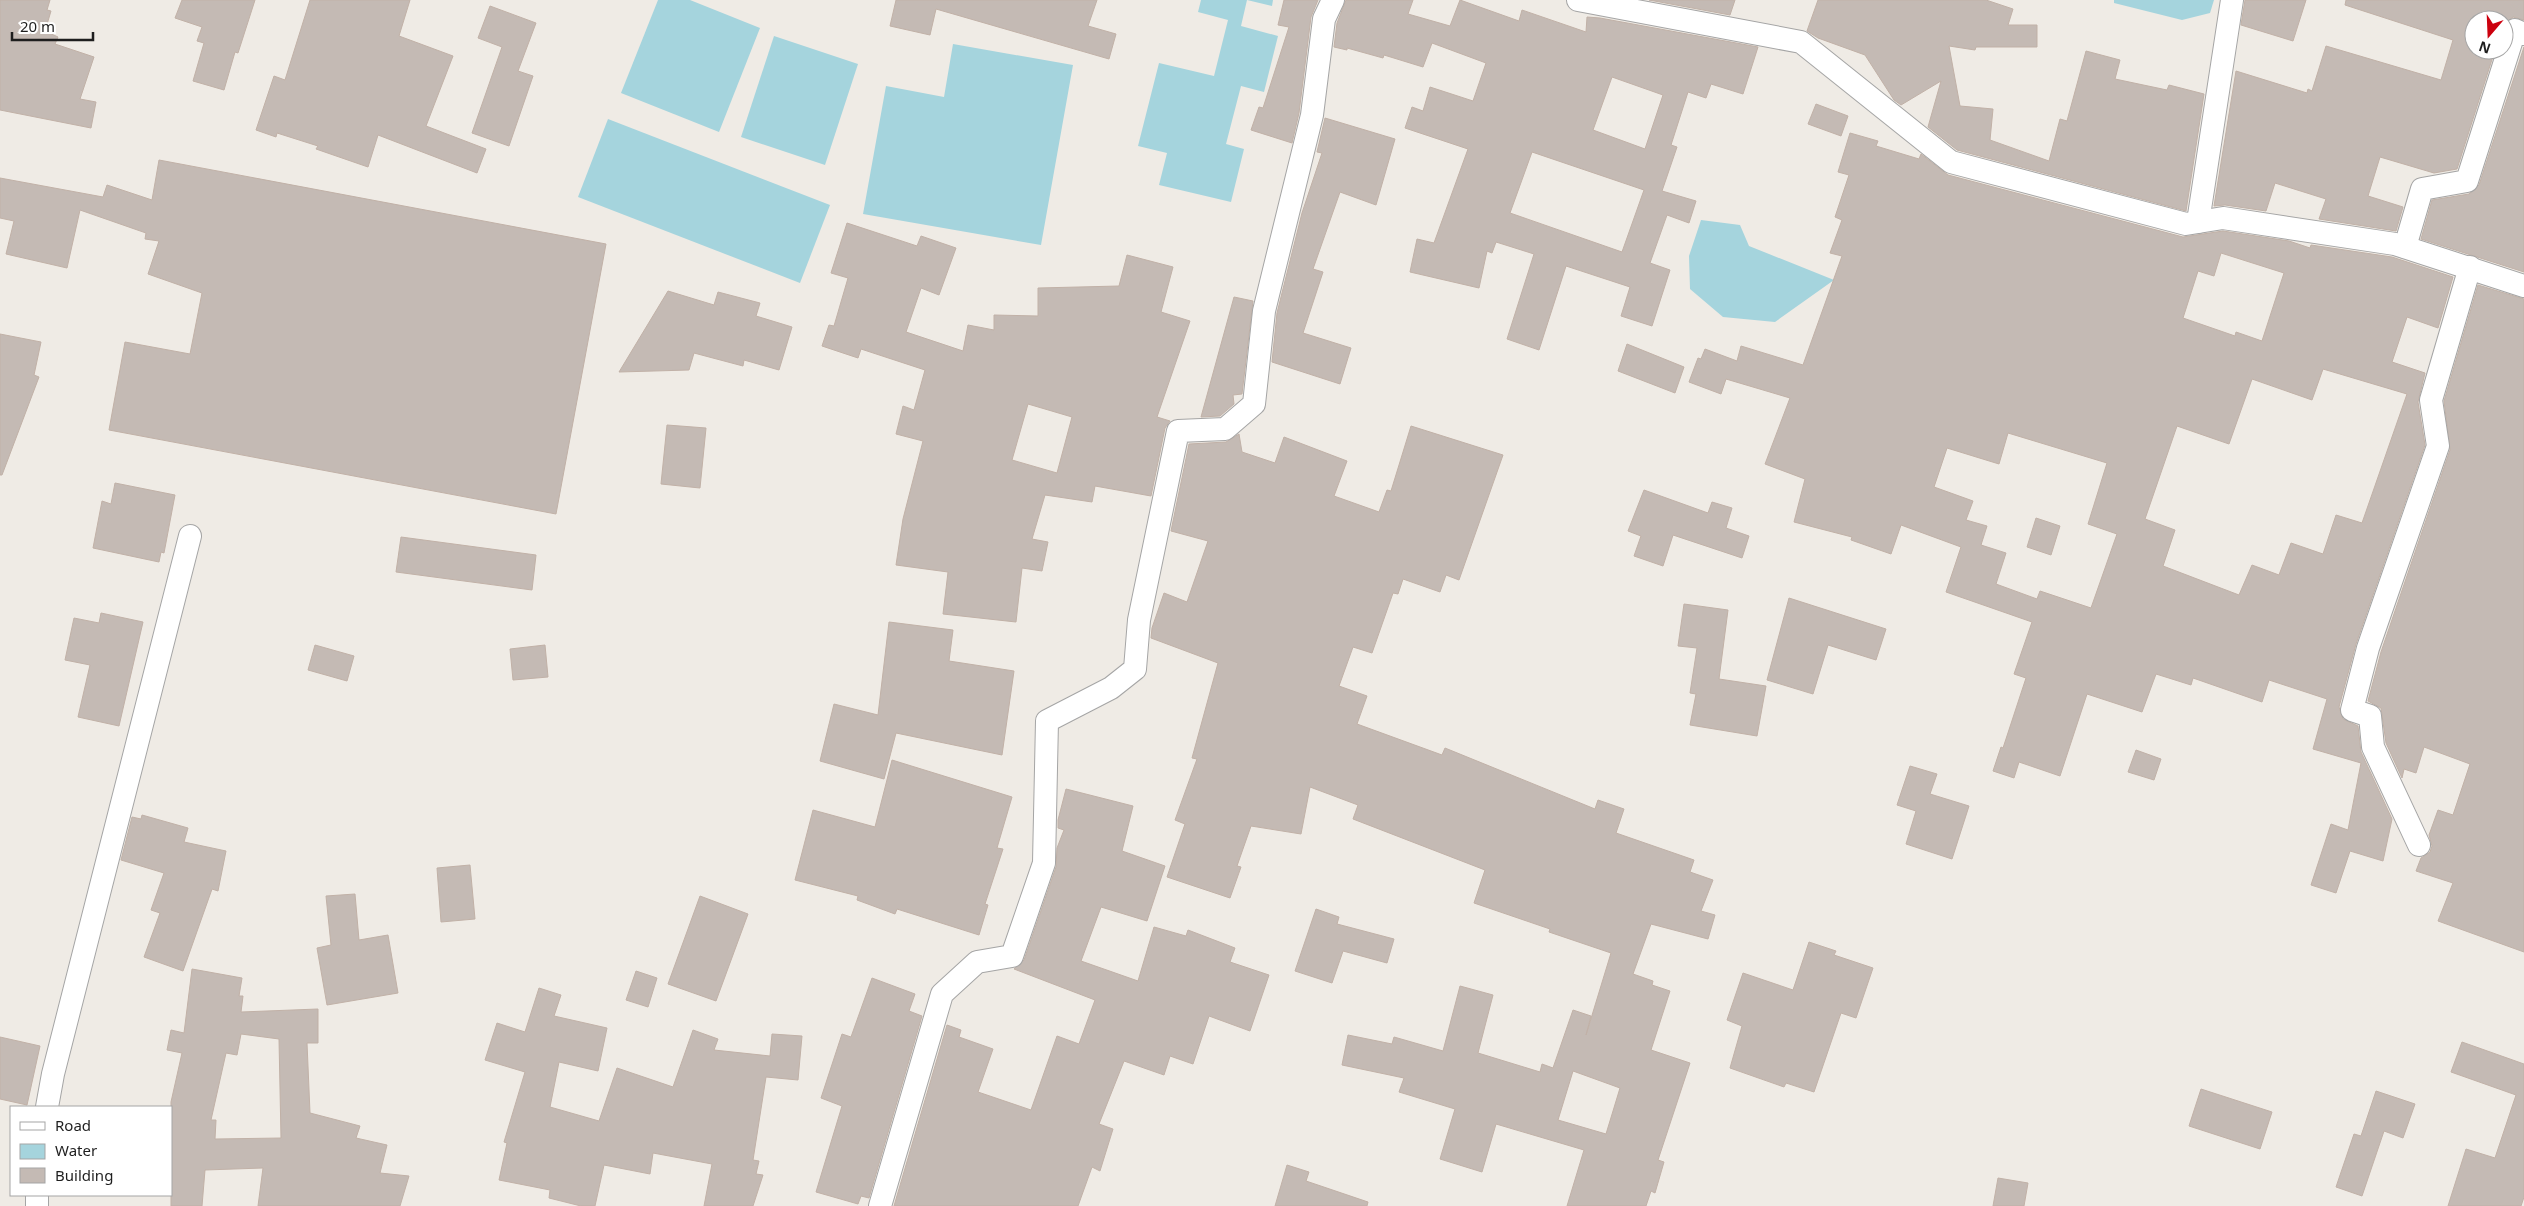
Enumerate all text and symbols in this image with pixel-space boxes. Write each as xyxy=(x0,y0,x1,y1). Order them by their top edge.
scale bar xyxy=(12,10,94,42)
north arrow xyxy=(2464,10,2514,60)
text: 20 m xyxy=(20,16,55,36)
text: N xyxy=(2476,37,2493,59)
legend xyxy=(10,1106,172,1196)
text: Road xyxy=(55,1115,91,1135)
text: Water xyxy=(55,1140,97,1160)
text: Building xyxy=(55,1165,113,1185)

